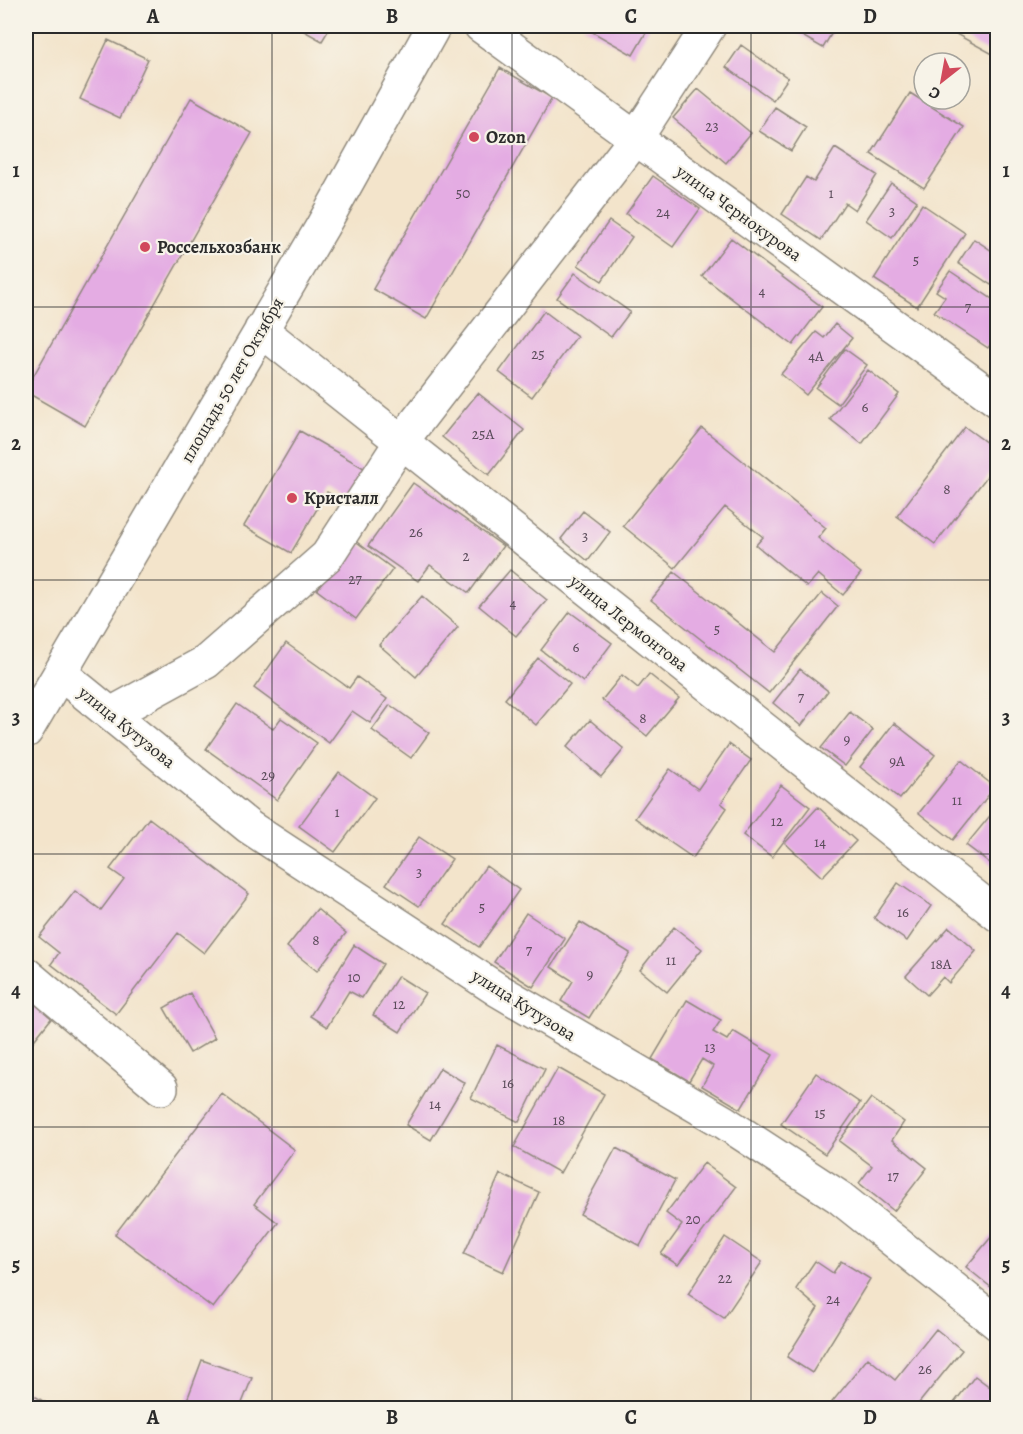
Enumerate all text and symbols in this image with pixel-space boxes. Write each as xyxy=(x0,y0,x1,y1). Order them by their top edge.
text: A xyxy=(146,3,160,30)
text: B xyxy=(386,3,398,30)
text: C xyxy=(625,3,637,30)
text: D xyxy=(863,3,877,30)
north arrow xyxy=(912,51,972,111)
text: С xyxy=(925,81,945,105)
house number: 23 xyxy=(705,116,719,136)
place label: Ozon xyxy=(486,125,526,149)
marker: Ozon xyxy=(467,130,481,144)
text: 1 xyxy=(12,157,20,184)
text: 1 xyxy=(1002,157,1010,184)
street label: улица Чернокурова xyxy=(670,159,807,267)
house number: 50 xyxy=(456,183,470,203)
house number: 1 xyxy=(828,183,834,203)
house number: 3 xyxy=(889,201,895,221)
house number: 24 xyxy=(656,202,670,222)
place label: Россельхозбанк xyxy=(157,235,281,259)
marker: Россельхозбанк xyxy=(138,240,152,254)
house number: 5 xyxy=(913,250,919,270)
house number: 4 xyxy=(759,281,766,301)
street label: площадь 50 лет Октября xyxy=(175,293,289,467)
house number: 7 xyxy=(965,297,972,317)
house number: 25 xyxy=(531,344,545,364)
house number: 4А xyxy=(808,346,824,366)
house number: 6 xyxy=(862,397,869,417)
house number: 25А xyxy=(472,424,494,444)
text: 2 xyxy=(11,430,21,457)
text: 2 xyxy=(1001,430,1011,457)
house number: 8 xyxy=(943,479,951,499)
place label: Кристалл xyxy=(304,486,379,510)
marker: Кристалл xyxy=(285,491,299,505)
house number: 26 xyxy=(409,522,423,542)
house number: 3 xyxy=(582,526,588,546)
house number: 2 xyxy=(462,546,470,566)
house number: 27 xyxy=(348,569,362,589)
street label: улица Лермонтова xyxy=(564,569,694,677)
house number: 4 xyxy=(510,593,517,613)
house number: 5 xyxy=(714,619,720,639)
house number: 6 xyxy=(573,637,580,657)
street label: улица Кутузова xyxy=(73,680,181,774)
house number: 7 xyxy=(798,687,805,707)
text: 3 xyxy=(12,704,20,731)
text: 3 xyxy=(1002,704,1010,731)
house number: 8 xyxy=(639,708,647,728)
house number: 9 xyxy=(844,729,851,749)
house number: 9А xyxy=(889,751,905,771)
house number: 29 xyxy=(261,765,275,785)
house number: 11 xyxy=(952,790,962,810)
house number: 1 xyxy=(334,802,340,822)
house number: 12 xyxy=(771,811,783,831)
house number: 14 xyxy=(814,832,826,852)
house number: 3 xyxy=(416,862,422,882)
house number: 5 xyxy=(479,897,485,917)
house number: 16 xyxy=(897,902,909,922)
house number: 8 xyxy=(312,930,320,950)
house number: 7 xyxy=(526,940,533,960)
house number: 11 xyxy=(666,950,676,970)
house number: 18А xyxy=(930,954,952,974)
street label: улица Кутузова xyxy=(467,963,581,1047)
house number: 9 xyxy=(587,964,594,984)
house number: 10 xyxy=(347,967,361,987)
text: 4 xyxy=(11,977,21,1004)
text: 4 xyxy=(1001,977,1011,1004)
house number: 12 xyxy=(393,994,405,1014)
house number: 13 xyxy=(704,1037,716,1057)
house number: 16 xyxy=(502,1073,514,1093)
house number: 14 xyxy=(429,1094,441,1114)
house number: 15 xyxy=(814,1103,826,1123)
house number: 18 xyxy=(553,1110,565,1130)
house number: 17 xyxy=(887,1166,899,1186)
house number: 20 xyxy=(685,1209,701,1229)
text: 5 xyxy=(12,1251,20,1278)
text: 5 xyxy=(1002,1251,1010,1278)
house number: 22 xyxy=(718,1268,732,1288)
house number: 24 xyxy=(826,1289,840,1309)
house number: 26 xyxy=(918,1359,932,1379)
text: A xyxy=(146,1404,160,1431)
text: B xyxy=(386,1404,398,1431)
text: C xyxy=(625,1404,637,1431)
text: D xyxy=(863,1404,877,1431)

